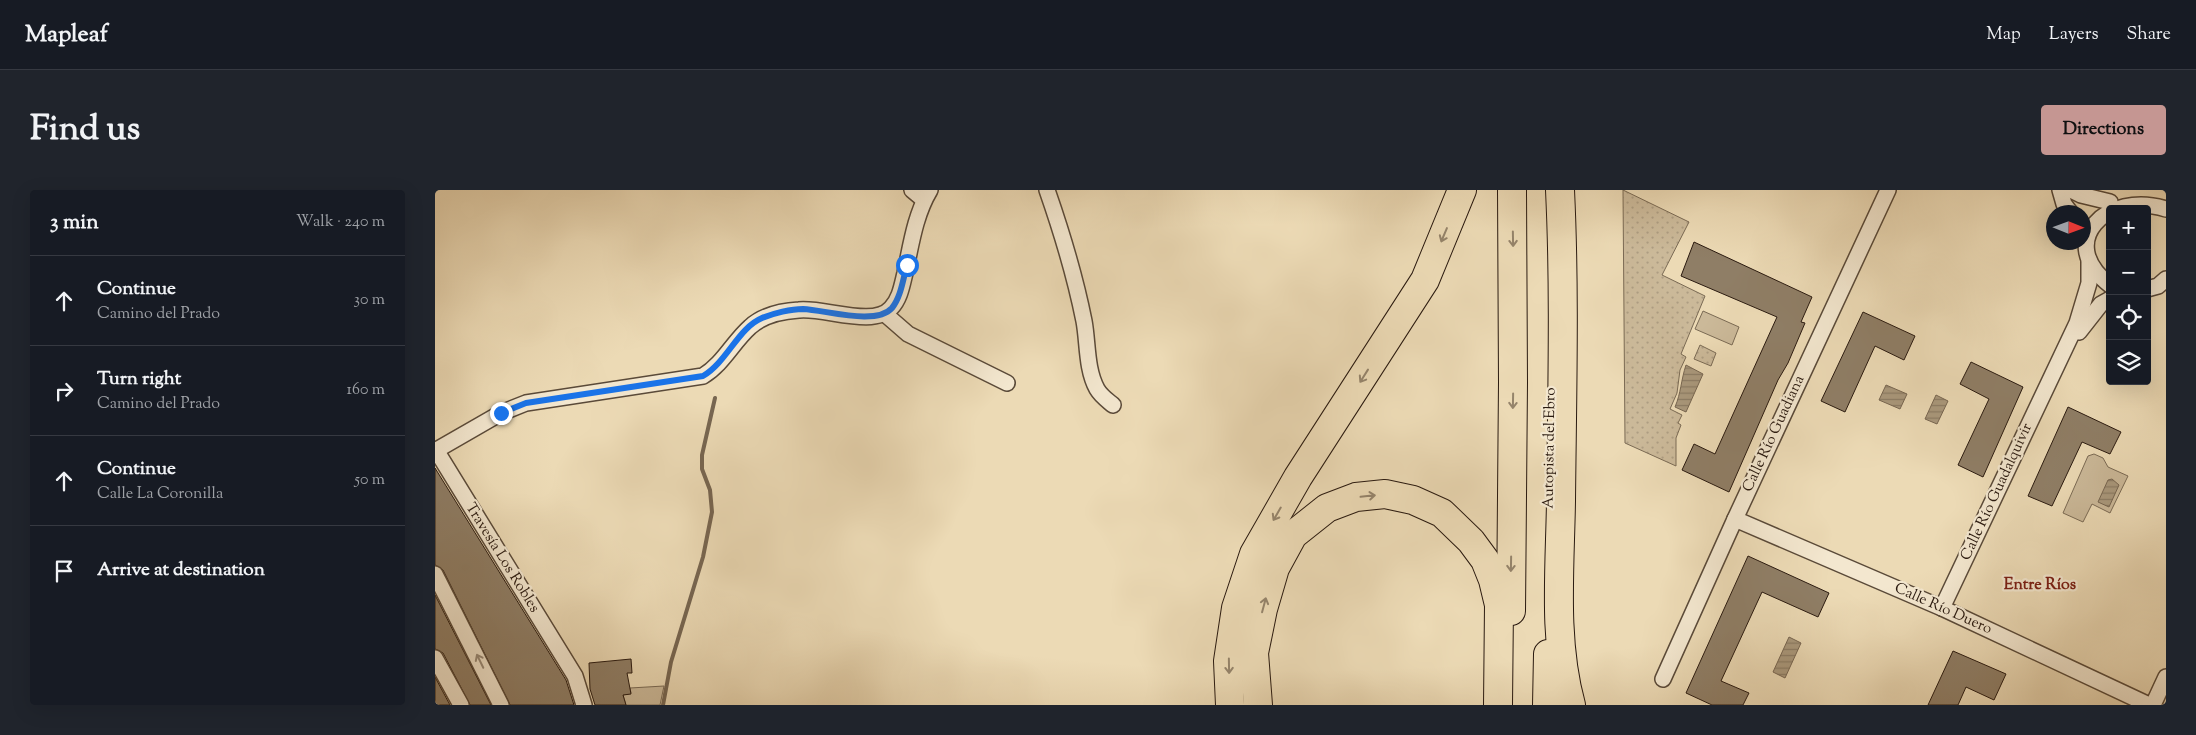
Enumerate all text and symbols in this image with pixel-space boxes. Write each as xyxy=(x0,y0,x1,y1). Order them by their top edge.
text: Mapleaf xyxy=(25,18,108,52)
text: Map xyxy=(1986,22,2021,48)
text: Layers xyxy=(2049,22,2099,48)
text: Share xyxy=(2127,22,2171,48)
text: Find us xyxy=(30,105,140,156)
button: Directions xyxy=(2041,105,2166,155)
north arrow xyxy=(2046,205,2091,250)
map controls xyxy=(2106,205,2151,385)
button: + xyxy=(2106,205,2151,250)
text: 3 min xyxy=(50,208,99,238)
text: Walk · 240 m xyxy=(296,211,385,234)
one-way arrow xyxy=(1438,227,1448,242)
one-way arrow xyxy=(1508,230,1518,246)
button: − xyxy=(2106,250,2151,295)
route start xyxy=(896,254,919,277)
text: Continue xyxy=(97,276,176,303)
icon: ahead xyxy=(50,287,78,315)
text: 30 m xyxy=(354,289,385,312)
button: locate xyxy=(2106,295,2151,340)
text: Camino del Prado xyxy=(97,303,220,326)
button: layers xyxy=(2106,340,2151,385)
text: Turn right xyxy=(97,366,181,393)
one-way arrow xyxy=(1359,369,1369,383)
street label: Calle Río Guadiana xyxy=(1738,372,1810,496)
icon: right xyxy=(50,377,78,405)
text: 160 m xyxy=(347,379,385,402)
street label: Autopista del Ebro xyxy=(1538,387,1562,509)
one-way arrow xyxy=(1508,392,1518,409)
text: Camino del Prado xyxy=(97,393,220,416)
route end xyxy=(490,402,513,425)
street label: Calle Río Guadalquivir xyxy=(1956,420,2038,564)
text: Continue xyxy=(97,456,176,483)
icon: ahead xyxy=(50,467,78,495)
text: 50 m xyxy=(354,469,385,492)
text: Calle La Coronilla xyxy=(97,483,223,506)
one-way arrow xyxy=(1359,491,1375,501)
street label: Travesía Los Robles xyxy=(460,499,544,617)
one-way arrow xyxy=(1272,506,1282,520)
one-way arrow xyxy=(1507,555,1516,571)
icon: arrive xyxy=(50,557,78,585)
text: Arrive at destination xyxy=(97,557,265,584)
district label: Entre Ríos xyxy=(2004,574,2076,597)
street label: Calle Río Duero xyxy=(1891,578,1995,640)
one-way arrow xyxy=(1260,597,1270,613)
one-way arrow xyxy=(474,654,484,669)
one-way arrow xyxy=(1224,658,1233,674)

